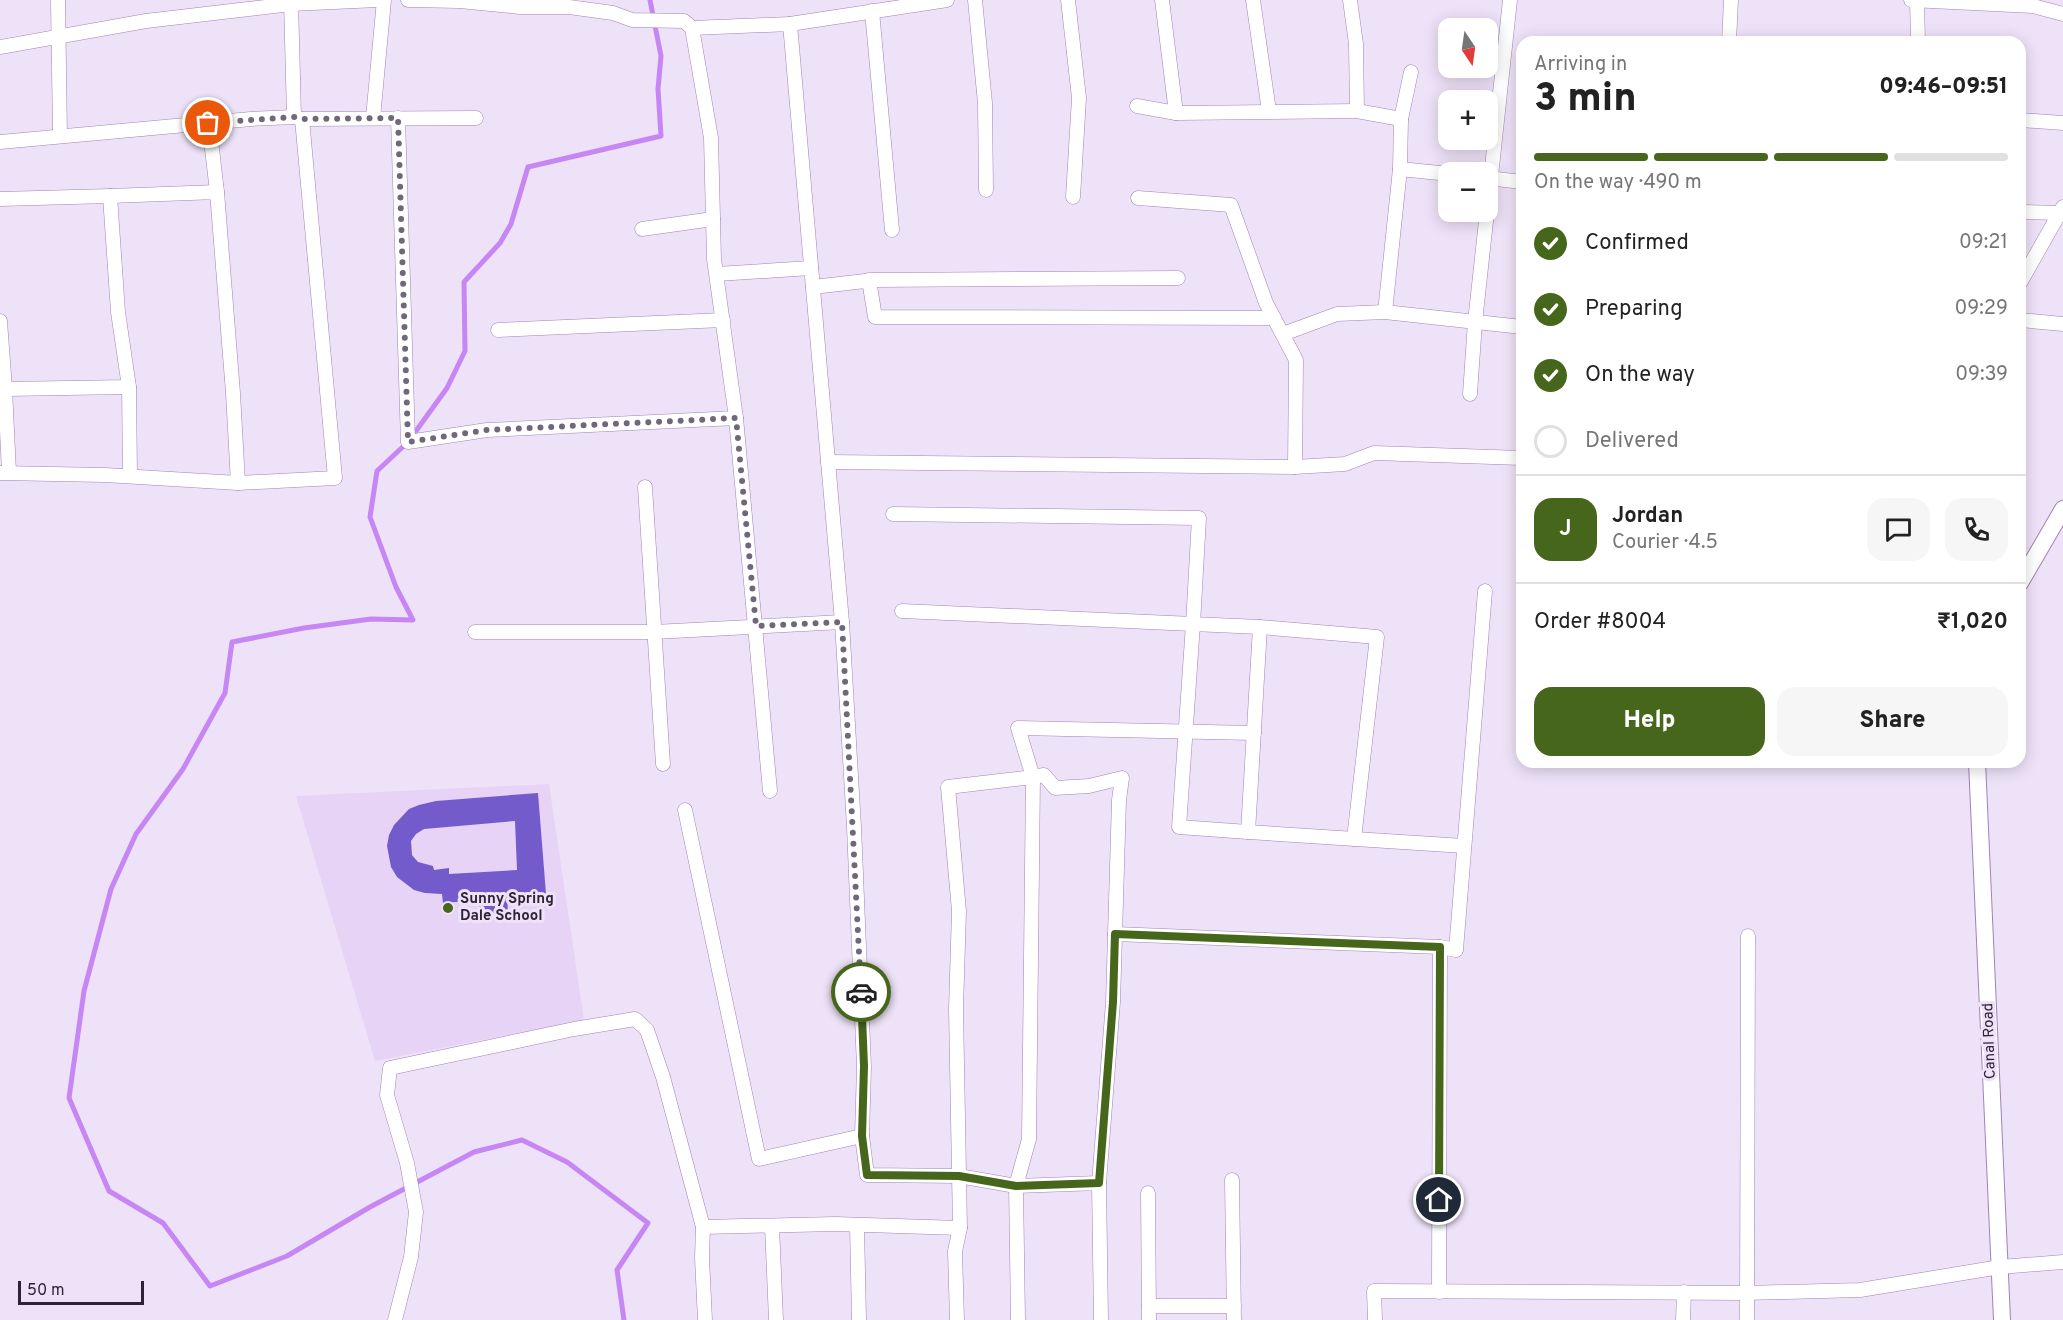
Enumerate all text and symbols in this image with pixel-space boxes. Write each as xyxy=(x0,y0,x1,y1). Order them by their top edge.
north arrow xyxy=(1438,18,1498,78)
map controls xyxy=(1438,18,1498,222)
text: Arriving in xyxy=(1534,52,1627,78)
text: 09:46–09:51 xyxy=(1879,74,2008,101)
text: 3 min xyxy=(1534,76,1637,125)
button: + xyxy=(1438,90,1498,150)
pin xyxy=(182,97,233,148)
icon: bag xyxy=(191,106,224,139)
button: − xyxy=(1438,162,1498,222)
text: On the way · 490 m xyxy=(1534,170,1702,196)
icon: check xyxy=(1534,227,1567,260)
text: Confirmed xyxy=(1585,230,1689,257)
text: 09:21 xyxy=(1959,230,2008,256)
icon: check xyxy=(1534,293,1567,326)
text: Preparing xyxy=(1585,296,1683,323)
text: 09:29 xyxy=(1955,296,2008,322)
icon: check xyxy=(1534,359,1567,392)
text: On the way xyxy=(1585,362,1695,389)
text: 09:39 xyxy=(1955,362,2008,388)
text: Delivered xyxy=(1585,428,1679,455)
button: chat xyxy=(1867,498,1930,561)
button: phone xyxy=(1945,498,2008,561)
text: Jordan xyxy=(1612,503,1683,530)
text: J xyxy=(1559,516,1572,543)
text: Courier · 4.5 xyxy=(1612,530,1718,556)
text: Order #8004 xyxy=(1534,609,1666,636)
text: ₹1,020 xyxy=(1937,609,2008,636)
button: Help xyxy=(1534,687,1765,756)
button: Share xyxy=(1777,687,2008,756)
place label: Sunny Spring Dale School xyxy=(460,890,554,926)
marker: Sunny Spring Dale School xyxy=(441,901,455,915)
courier xyxy=(831,962,891,1022)
icon: car xyxy=(845,976,878,1009)
street label: Canal Road xyxy=(1979,1002,2001,1080)
pin xyxy=(1413,1174,1464,1225)
icon: home xyxy=(1422,1183,1455,1216)
scale bar xyxy=(18,1278,144,1306)
text: 50 m xyxy=(27,1281,65,1301)

